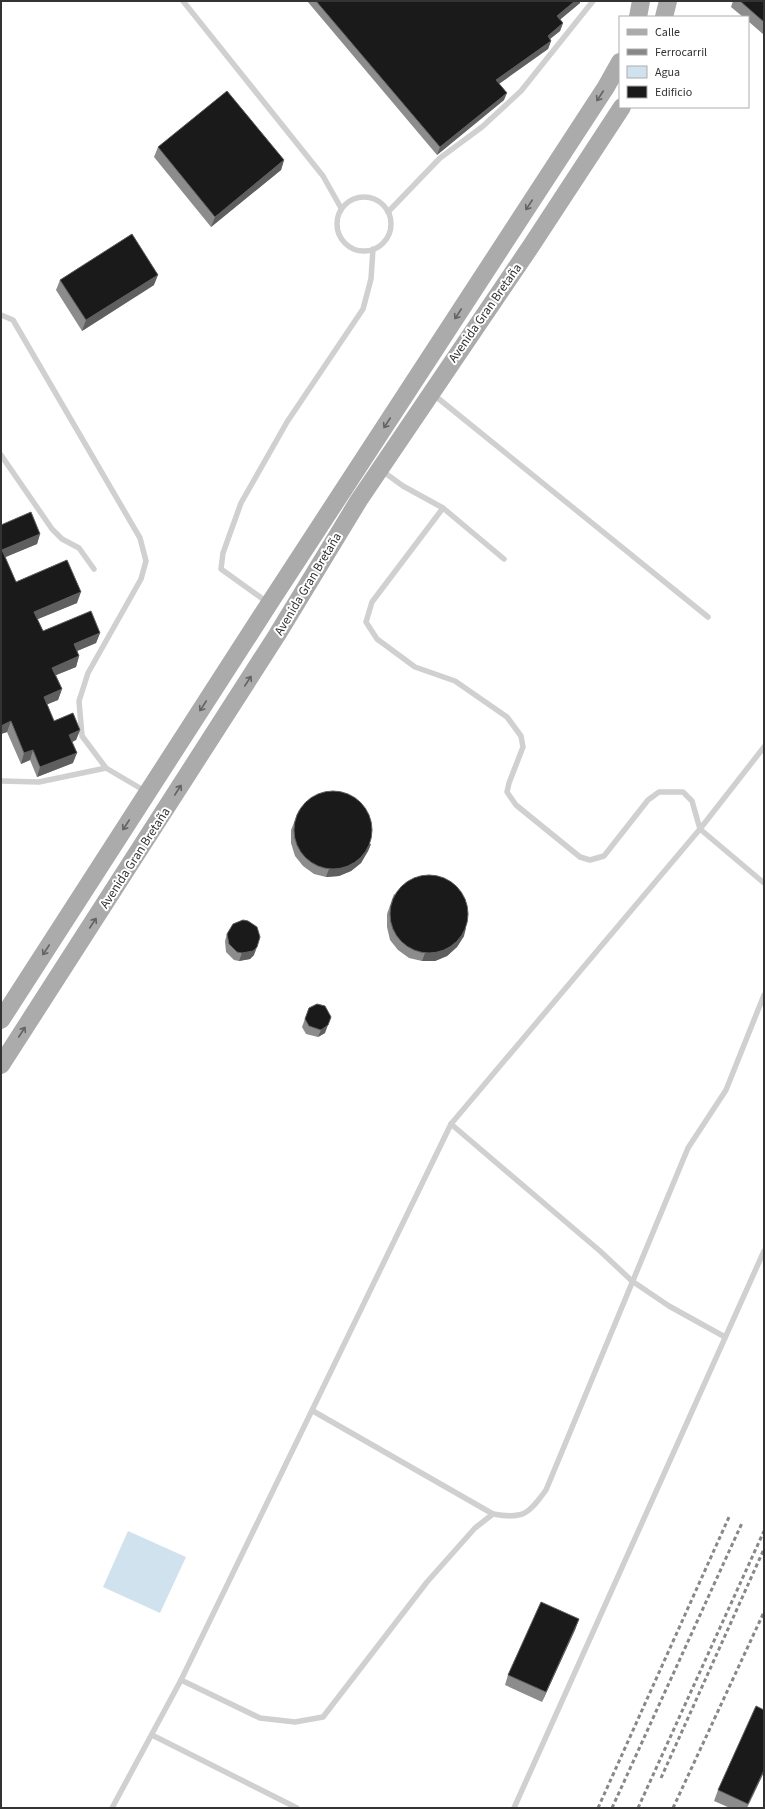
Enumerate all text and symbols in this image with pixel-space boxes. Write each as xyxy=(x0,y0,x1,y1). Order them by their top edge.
legend xyxy=(619,16,749,108)
text: Calle xyxy=(655,24,680,41)
text: Ferrocarril xyxy=(655,44,707,61)
text: Agua xyxy=(655,64,680,81)
text: Edificio xyxy=(655,84,692,101)
one-way arrow xyxy=(596,90,604,101)
one-way arrow xyxy=(525,199,533,210)
street label: Avenida Gran Bretaña xyxy=(444,260,526,366)
one-way arrow xyxy=(454,308,462,319)
one-way arrow xyxy=(383,417,391,428)
street label: Avenida Gran Bretaña xyxy=(270,529,346,639)
one-way arrow xyxy=(244,676,252,687)
one-way arrow xyxy=(199,700,207,711)
one-way arrow xyxy=(174,785,182,796)
street label: Avenida Gran Bretaña xyxy=(96,804,174,912)
one-way arrow xyxy=(122,819,130,830)
one-way arrow xyxy=(89,917,97,929)
one-way arrow xyxy=(42,944,50,955)
one-way arrow xyxy=(18,1027,26,1038)

